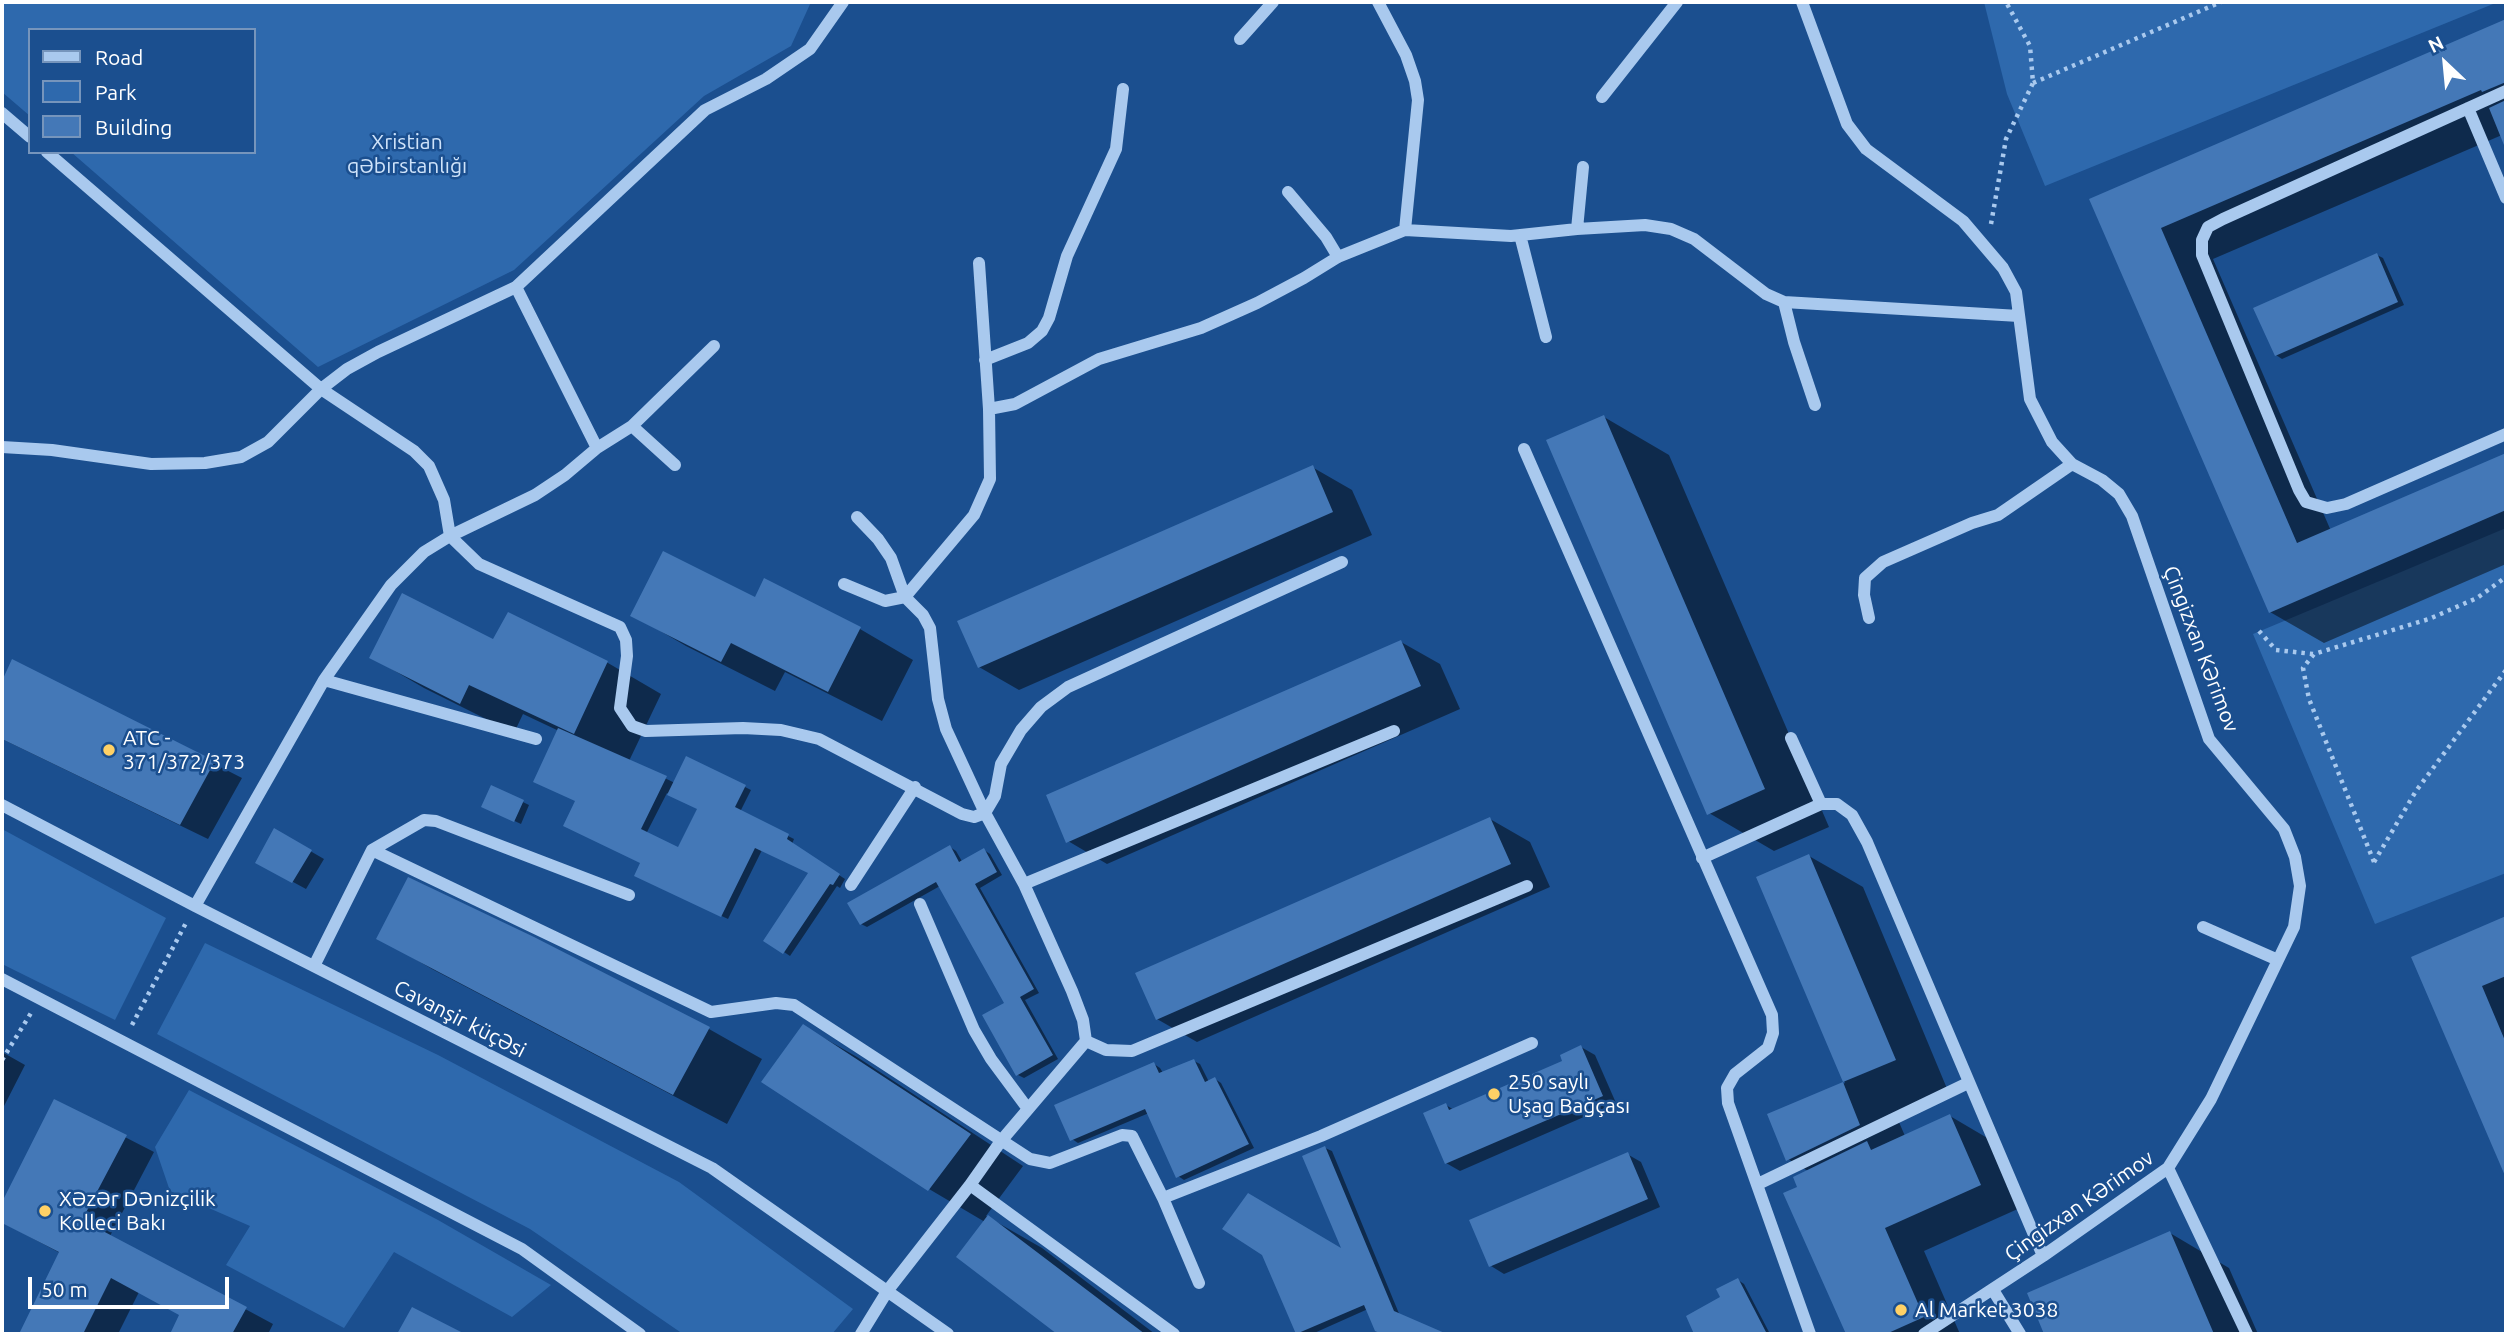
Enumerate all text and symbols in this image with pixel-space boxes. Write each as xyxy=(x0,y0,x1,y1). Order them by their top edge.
legend xyxy=(28,28,256,154)
north arrow xyxy=(2410,28,2480,98)
text: N xyxy=(2425,31,2447,57)
text: Road xyxy=(95,45,143,69)
text: Park xyxy=(95,80,137,104)
text: Building xyxy=(95,115,172,139)
park label: Xristian qəbirstanlığı xyxy=(347,129,467,179)
street label: Çingizxan Kərimov xyxy=(2158,562,2244,736)
place label: ATC - 371/372/373 xyxy=(123,725,245,775)
marker: ATC - 371/372/373 xyxy=(101,742,117,758)
street label: Cavanşir küçəsi xyxy=(390,975,530,1063)
place label: 250 saylı Uşag Bağçası xyxy=(1508,1069,1630,1119)
marker: 250 saylı Uşag Bağçası xyxy=(1486,1086,1502,1102)
street label: Çingizxan Kərimov xyxy=(2000,1145,2158,1267)
place label: Xəzər Dənizçilik Kolleci Bakı xyxy=(59,1186,216,1236)
marker: Xəzər Dənizçilik Kolleci Bakı xyxy=(37,1203,53,1219)
scale bar xyxy=(32,1262,233,1306)
text: 50 m xyxy=(41,1277,88,1301)
place label: Al Market 3038 xyxy=(1915,1297,2058,1323)
marker: Al Market 3038 xyxy=(1893,1302,1909,1318)

